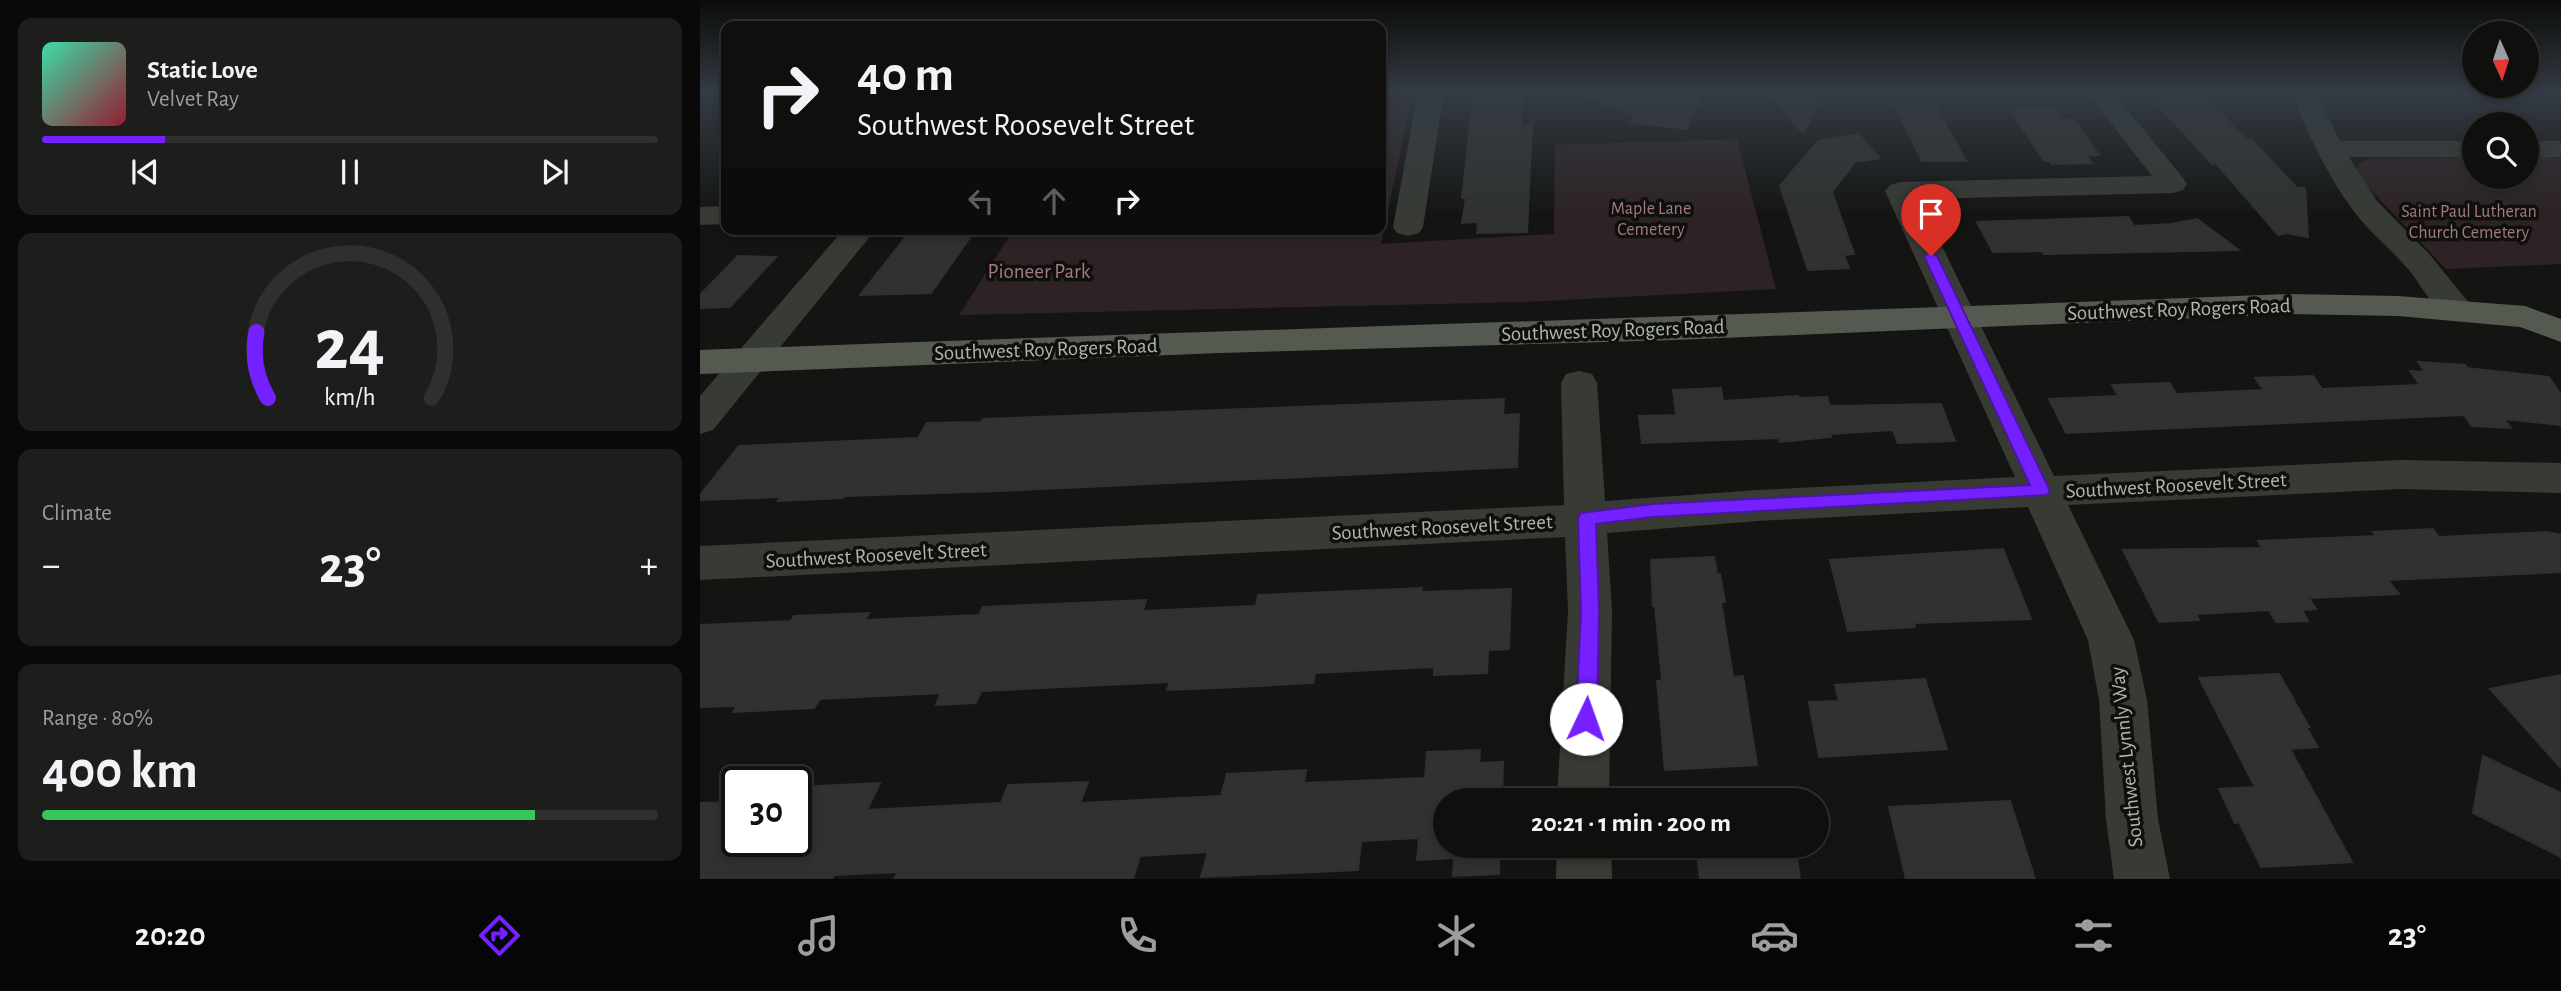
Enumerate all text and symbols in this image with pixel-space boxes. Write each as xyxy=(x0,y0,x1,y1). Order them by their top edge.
north arrow xyxy=(2462,21,2539,98)
map controls xyxy=(2462,21,2539,189)
icon: right xyxy=(742,49,833,140)
text: 40 m xyxy=(857,51,954,100)
text: Static Love xyxy=(147,57,258,83)
text: Velvet Ray xyxy=(147,88,239,111)
text: Southwest Roosevelt Street xyxy=(857,109,1194,141)
button: search xyxy=(2462,112,2539,189)
icon: previous xyxy=(126,153,164,191)
icon: pause xyxy=(331,153,369,191)
icon: next xyxy=(536,153,574,191)
icon: left xyxy=(962,182,1000,220)
icon: ahead xyxy=(1035,182,1073,220)
icon: right xyxy=(1108,182,1146,220)
pin xyxy=(1901,184,1961,256)
icon: arrive xyxy=(1912,195,1950,233)
park label: Maple Lane Cemetery xyxy=(1611,200,1691,239)
park label: Saint Paul Lutheran Church Cemetery xyxy=(2401,203,2537,242)
park label: Pioneer Park xyxy=(988,261,1091,282)
street label: Southwest Roy Rogers Road xyxy=(2067,295,2291,324)
text: 24 xyxy=(315,310,385,383)
street label: Southwest Roy Rogers Road xyxy=(1501,316,1725,345)
street label: Southwest Roy Rogers Road xyxy=(934,335,1158,364)
text: km/h xyxy=(324,385,376,410)
street label: Southwest Roosevelt Street xyxy=(2065,469,2287,502)
text: Climate xyxy=(42,502,112,525)
street label: Southwest Roosevelt Street xyxy=(1331,511,1553,544)
street label: Southwest Roosevelt Street xyxy=(765,539,987,572)
text: 23° xyxy=(319,540,381,592)
text: − xyxy=(42,547,60,585)
text: + xyxy=(640,547,658,585)
street label: Southwest Lynnly Way xyxy=(2107,666,2146,848)
position arrow xyxy=(1549,682,1623,756)
text: Range · 80% xyxy=(42,707,153,730)
text: 400 km xyxy=(42,745,198,797)
speed limit sign: 30 xyxy=(721,766,812,857)
text: 20:21 · 1 min · 200 m xyxy=(1531,810,1731,836)
icon: directions xyxy=(475,911,524,960)
icon: music xyxy=(794,911,843,960)
icon: phone xyxy=(1113,911,1162,960)
icon: climate xyxy=(1432,911,1481,960)
icon: car xyxy=(1750,911,1799,960)
icon: filters xyxy=(2069,911,2118,960)
text: 20:20 xyxy=(135,919,206,951)
text: 23° xyxy=(2388,919,2426,951)

